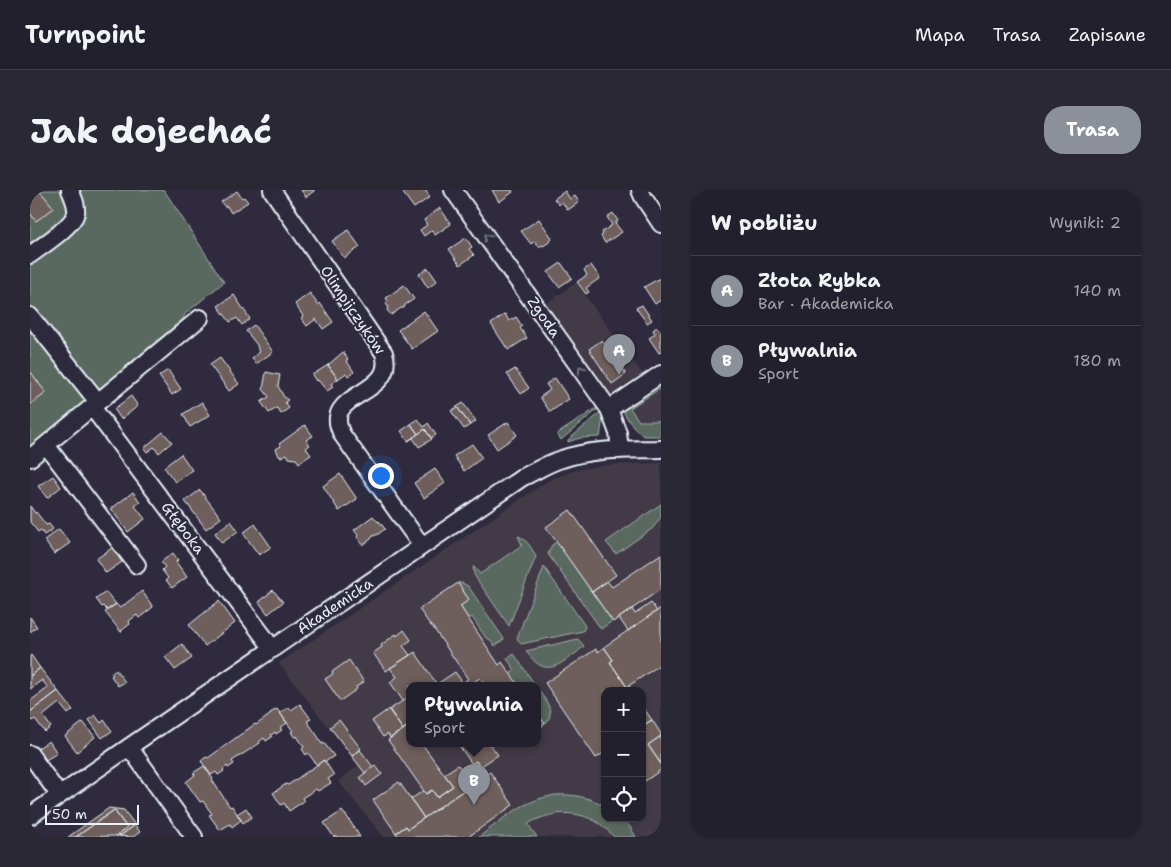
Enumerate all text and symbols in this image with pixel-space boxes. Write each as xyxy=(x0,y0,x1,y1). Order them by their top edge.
text: Turnpoint xyxy=(25,19,146,51)
text: Mapa xyxy=(915,23,965,47)
text: Trasa xyxy=(993,23,1041,47)
text: Zapisane xyxy=(1069,23,1146,47)
button: Trasa xyxy=(1044,106,1141,154)
text: Jak dojechać xyxy=(30,107,272,154)
text: W pobliżu xyxy=(711,209,818,237)
text: Wyniki: 2 xyxy=(1049,212,1121,233)
one-way arrow xyxy=(484,233,493,243)
street label: Olimpijczyków xyxy=(316,262,390,358)
text: Złota Rybka xyxy=(758,268,880,293)
text: A xyxy=(721,280,733,301)
text: 140 m xyxy=(1074,280,1121,301)
street label: Zgoda xyxy=(523,293,566,342)
text: Bar · Akademicka xyxy=(758,293,893,314)
pin: A xyxy=(603,334,635,375)
text: Pływalnia xyxy=(758,338,857,363)
text: B xyxy=(722,350,732,371)
text: 180 m xyxy=(1073,350,1121,371)
text: Sport xyxy=(758,363,799,384)
one-way arrow xyxy=(578,365,587,375)
your location xyxy=(368,463,394,489)
street label: Głęboka xyxy=(157,498,210,559)
street label: Akademicka xyxy=(293,573,377,639)
popup xyxy=(406,682,541,747)
map controls xyxy=(601,687,646,822)
button: + xyxy=(601,687,646,732)
text: Pływalnia xyxy=(424,692,523,717)
text: Sport xyxy=(424,717,465,738)
button: − xyxy=(601,732,646,777)
pin: B xyxy=(458,764,490,805)
button: locate xyxy=(601,777,646,822)
scale bar xyxy=(45,802,139,825)
text: 50 m xyxy=(52,805,87,823)

